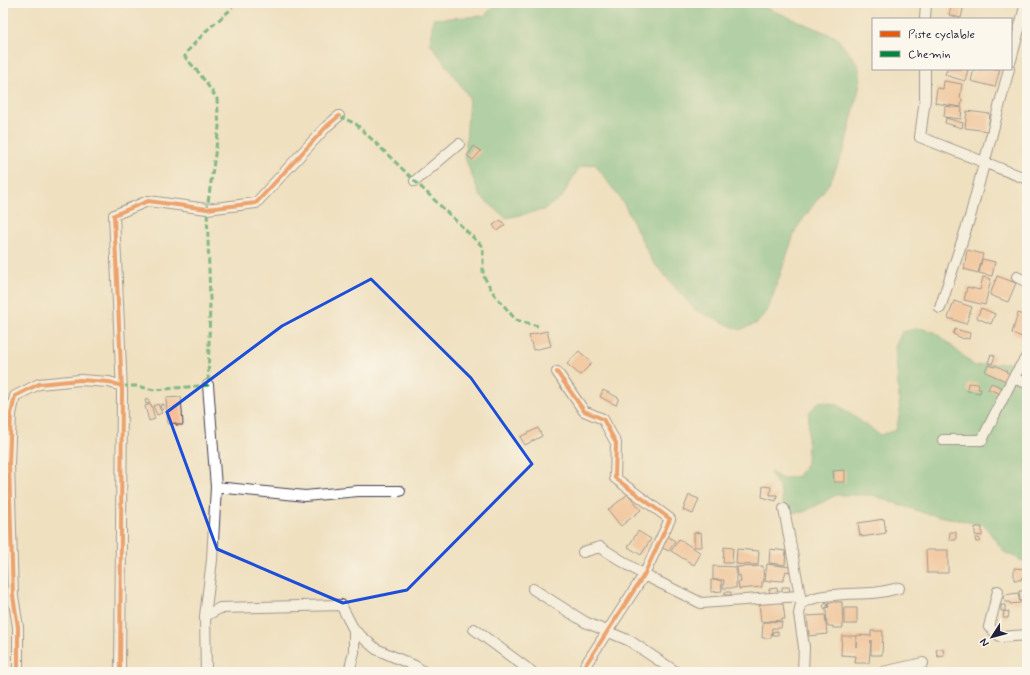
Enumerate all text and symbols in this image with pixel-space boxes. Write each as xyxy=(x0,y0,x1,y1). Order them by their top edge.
legend xyxy=(872,18,1012,70)
text: Piste cyclable xyxy=(908,27,975,43)
text: Chemin xyxy=(908,47,951,63)
north arrow xyxy=(972,617,1012,657)
text: N xyxy=(977,635,993,649)

